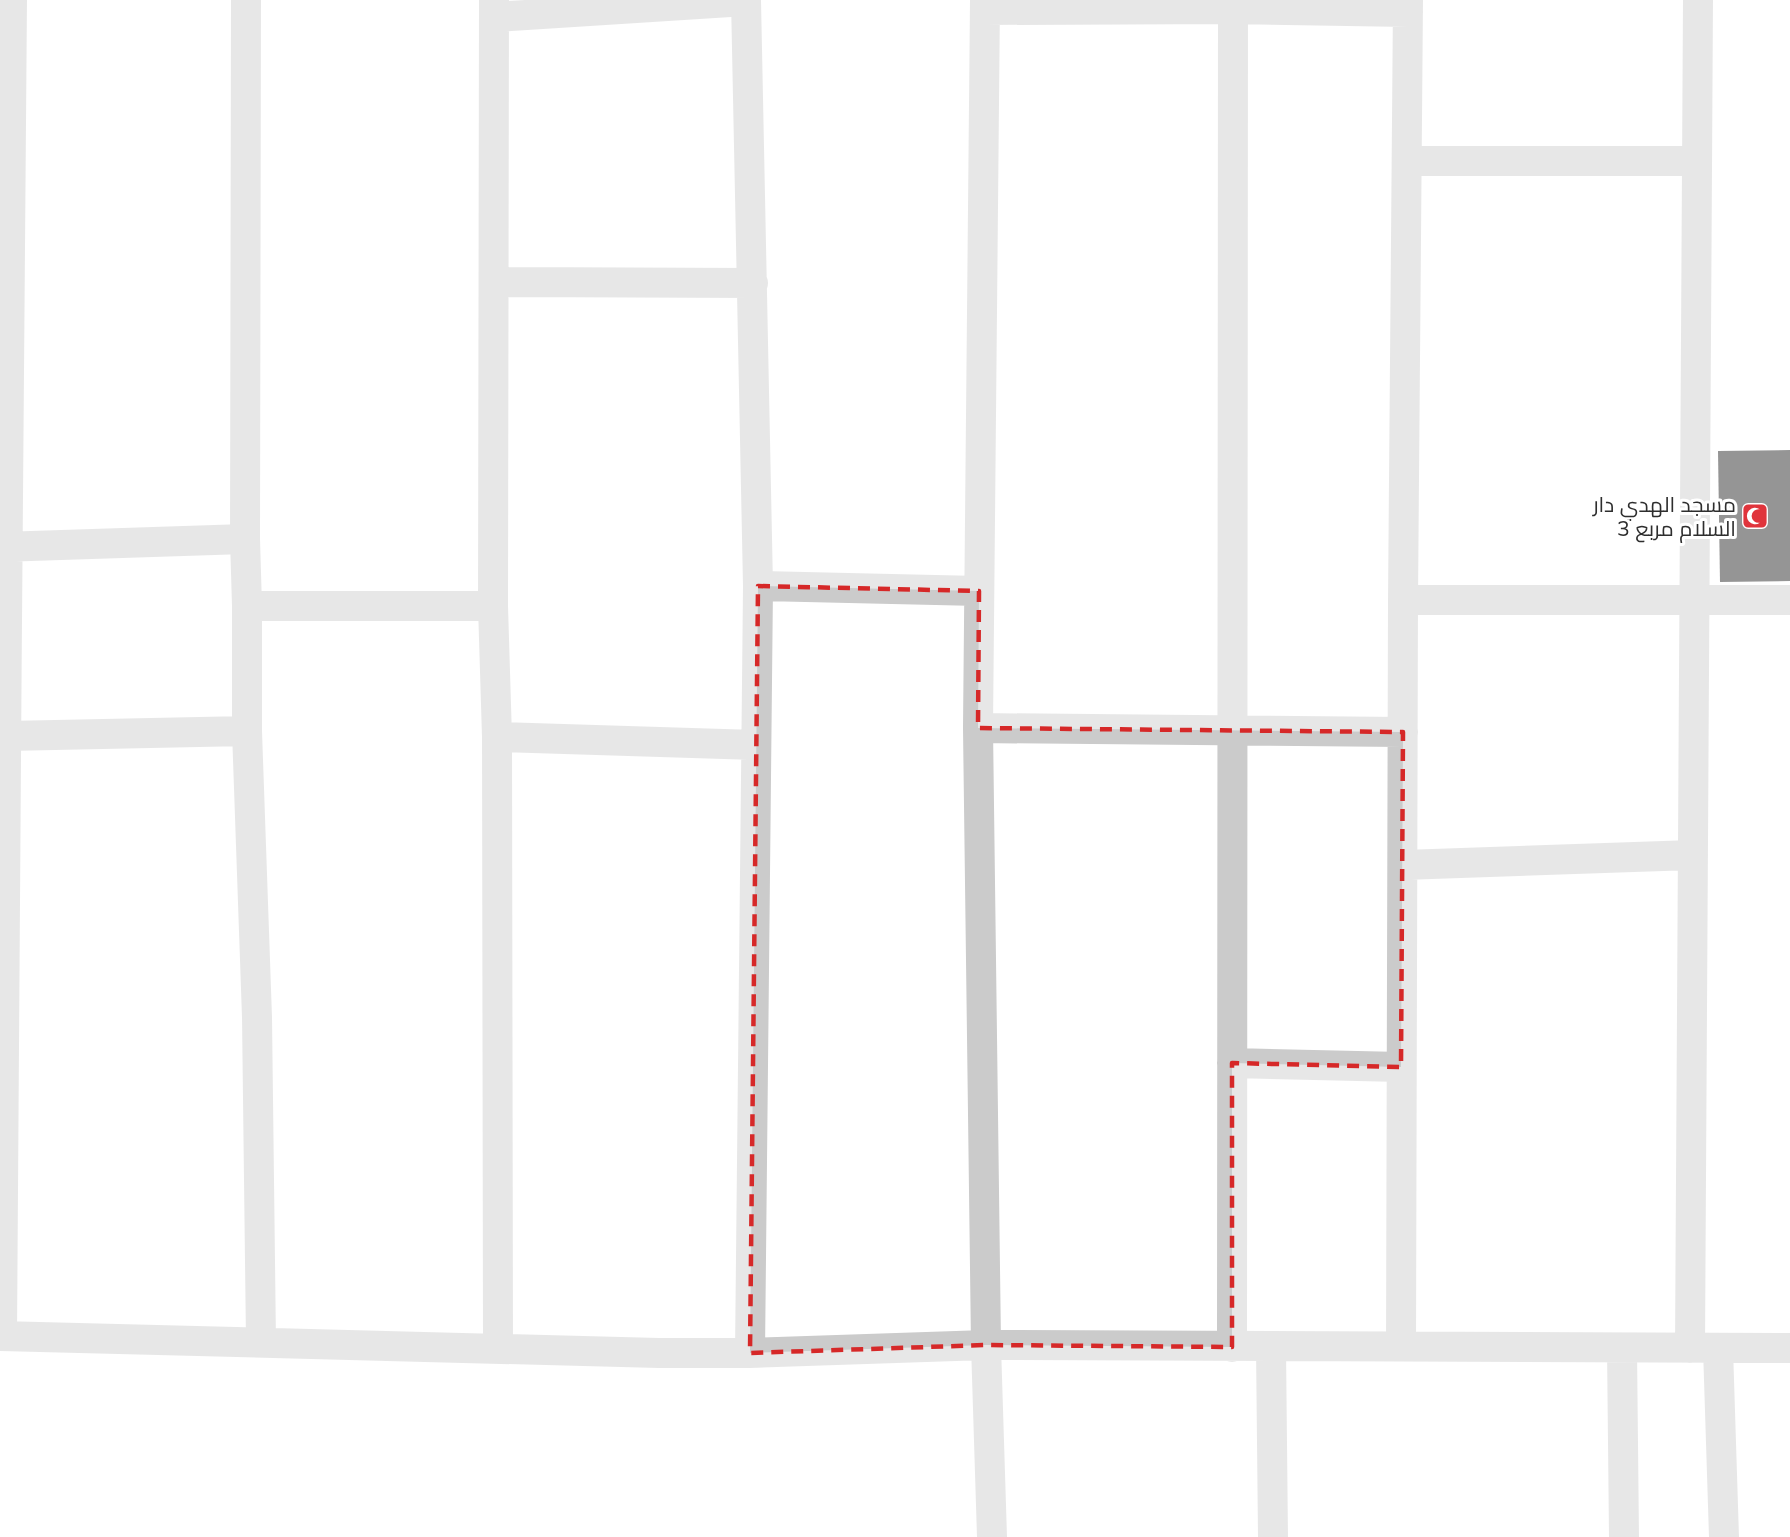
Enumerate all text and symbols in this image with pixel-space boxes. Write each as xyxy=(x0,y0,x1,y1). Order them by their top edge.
place label: مسجد الهدي دار السلام مربع 3 xyxy=(1592,491,1736,543)
mosque icon: مسجد الهدي دار السلام مربع 3 xyxy=(1740,501,1770,531)

